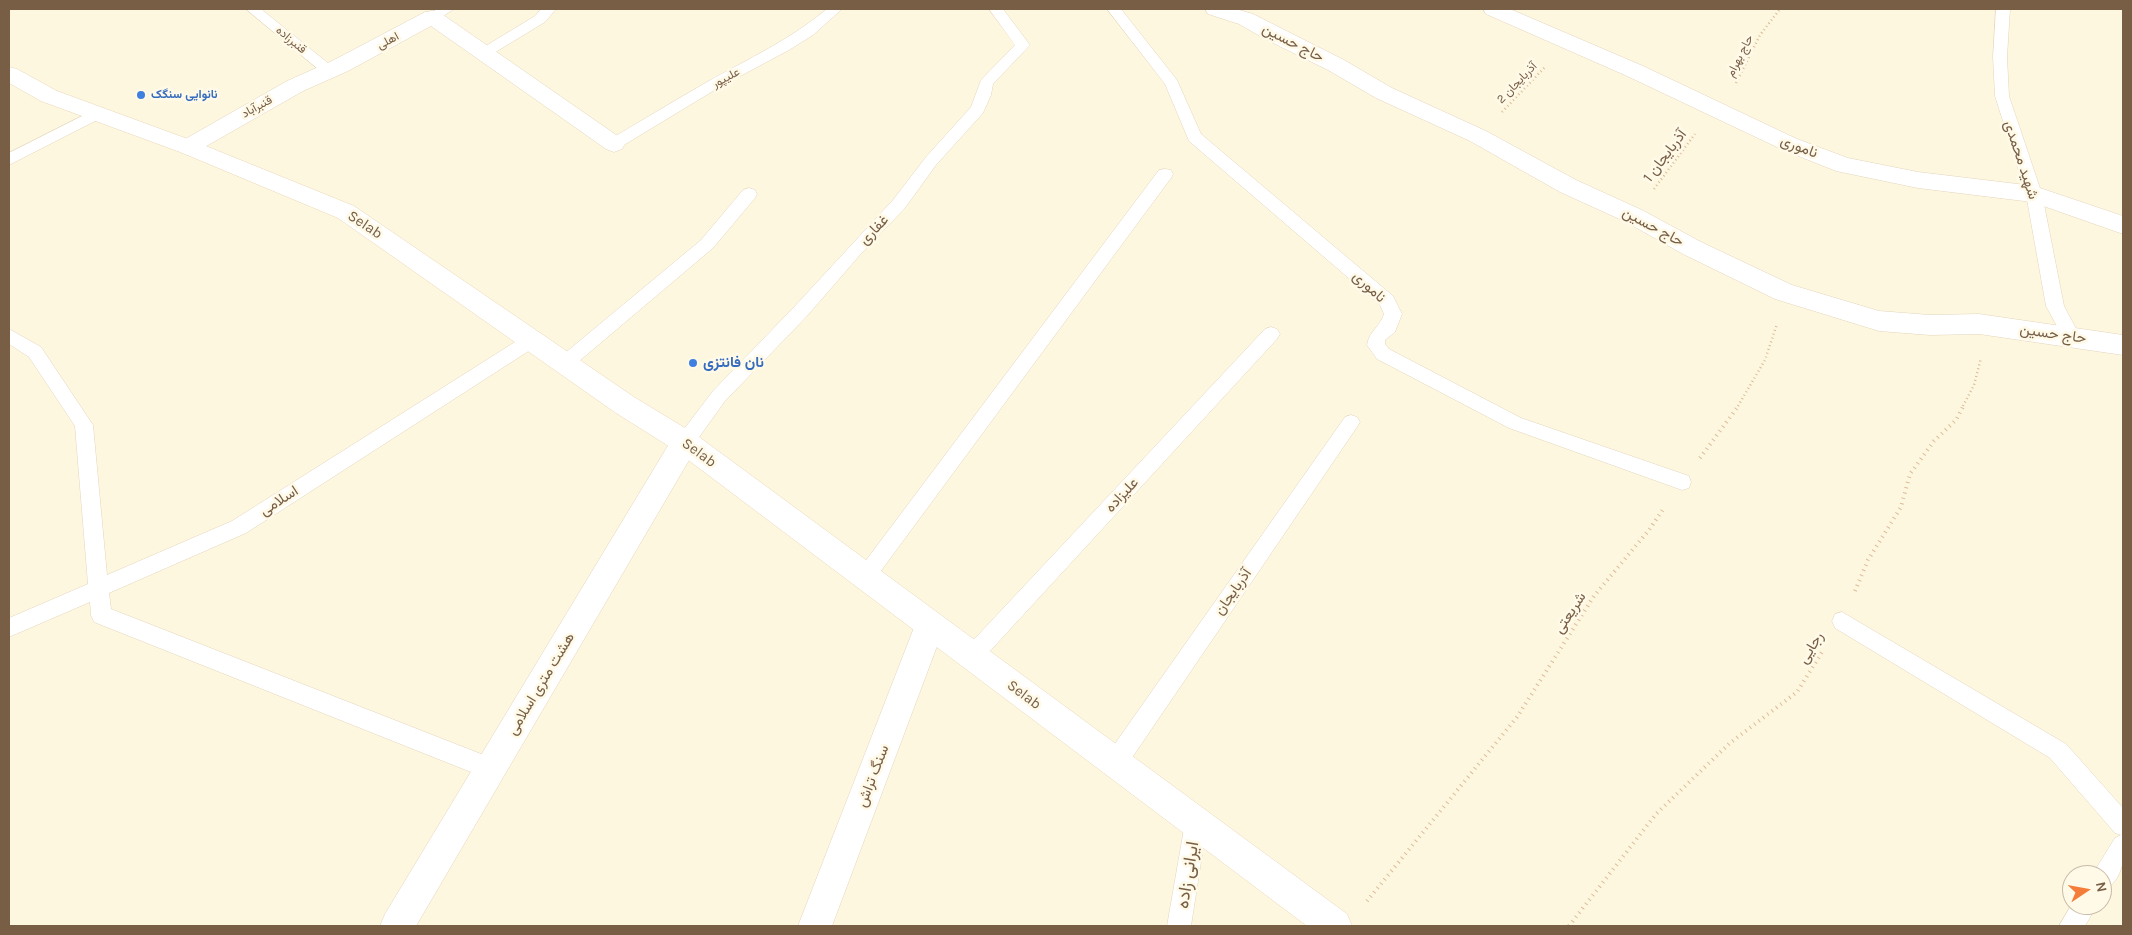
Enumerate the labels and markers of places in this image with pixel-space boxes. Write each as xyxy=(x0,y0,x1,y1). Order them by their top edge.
place label: نانوایی سنگک xyxy=(151,88,218,102)
marker: نانوایی سنگک xyxy=(135,89,147,101)
place label: نان فانتزی xyxy=(703,354,764,372)
marker: نان فانتزی xyxy=(687,357,699,369)

